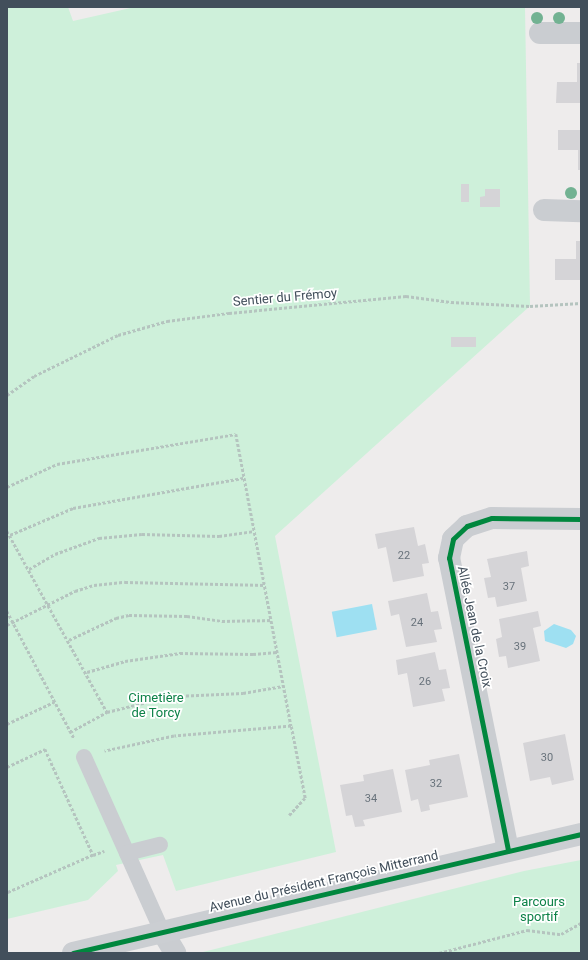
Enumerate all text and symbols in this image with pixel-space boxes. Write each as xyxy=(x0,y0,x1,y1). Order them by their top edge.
street label: Sentier du Frémoy xyxy=(232,286,338,310)
house number: 22 xyxy=(398,549,410,563)
street label: Allée Jean de la Croix xyxy=(453,565,495,689)
house number: 37 xyxy=(503,580,515,594)
house number: 24 xyxy=(411,616,423,630)
house number: 39 xyxy=(514,640,526,654)
house number: 26 xyxy=(419,675,431,689)
park label: Cimetière de Torcy xyxy=(128,691,184,722)
house number: 30 xyxy=(541,751,553,765)
house number: 32 xyxy=(430,777,442,791)
house number: 34 xyxy=(365,792,377,806)
street label: Avenue du Président François Mitterrand xyxy=(208,848,440,916)
park label: Parcours sportif xyxy=(513,895,565,926)

